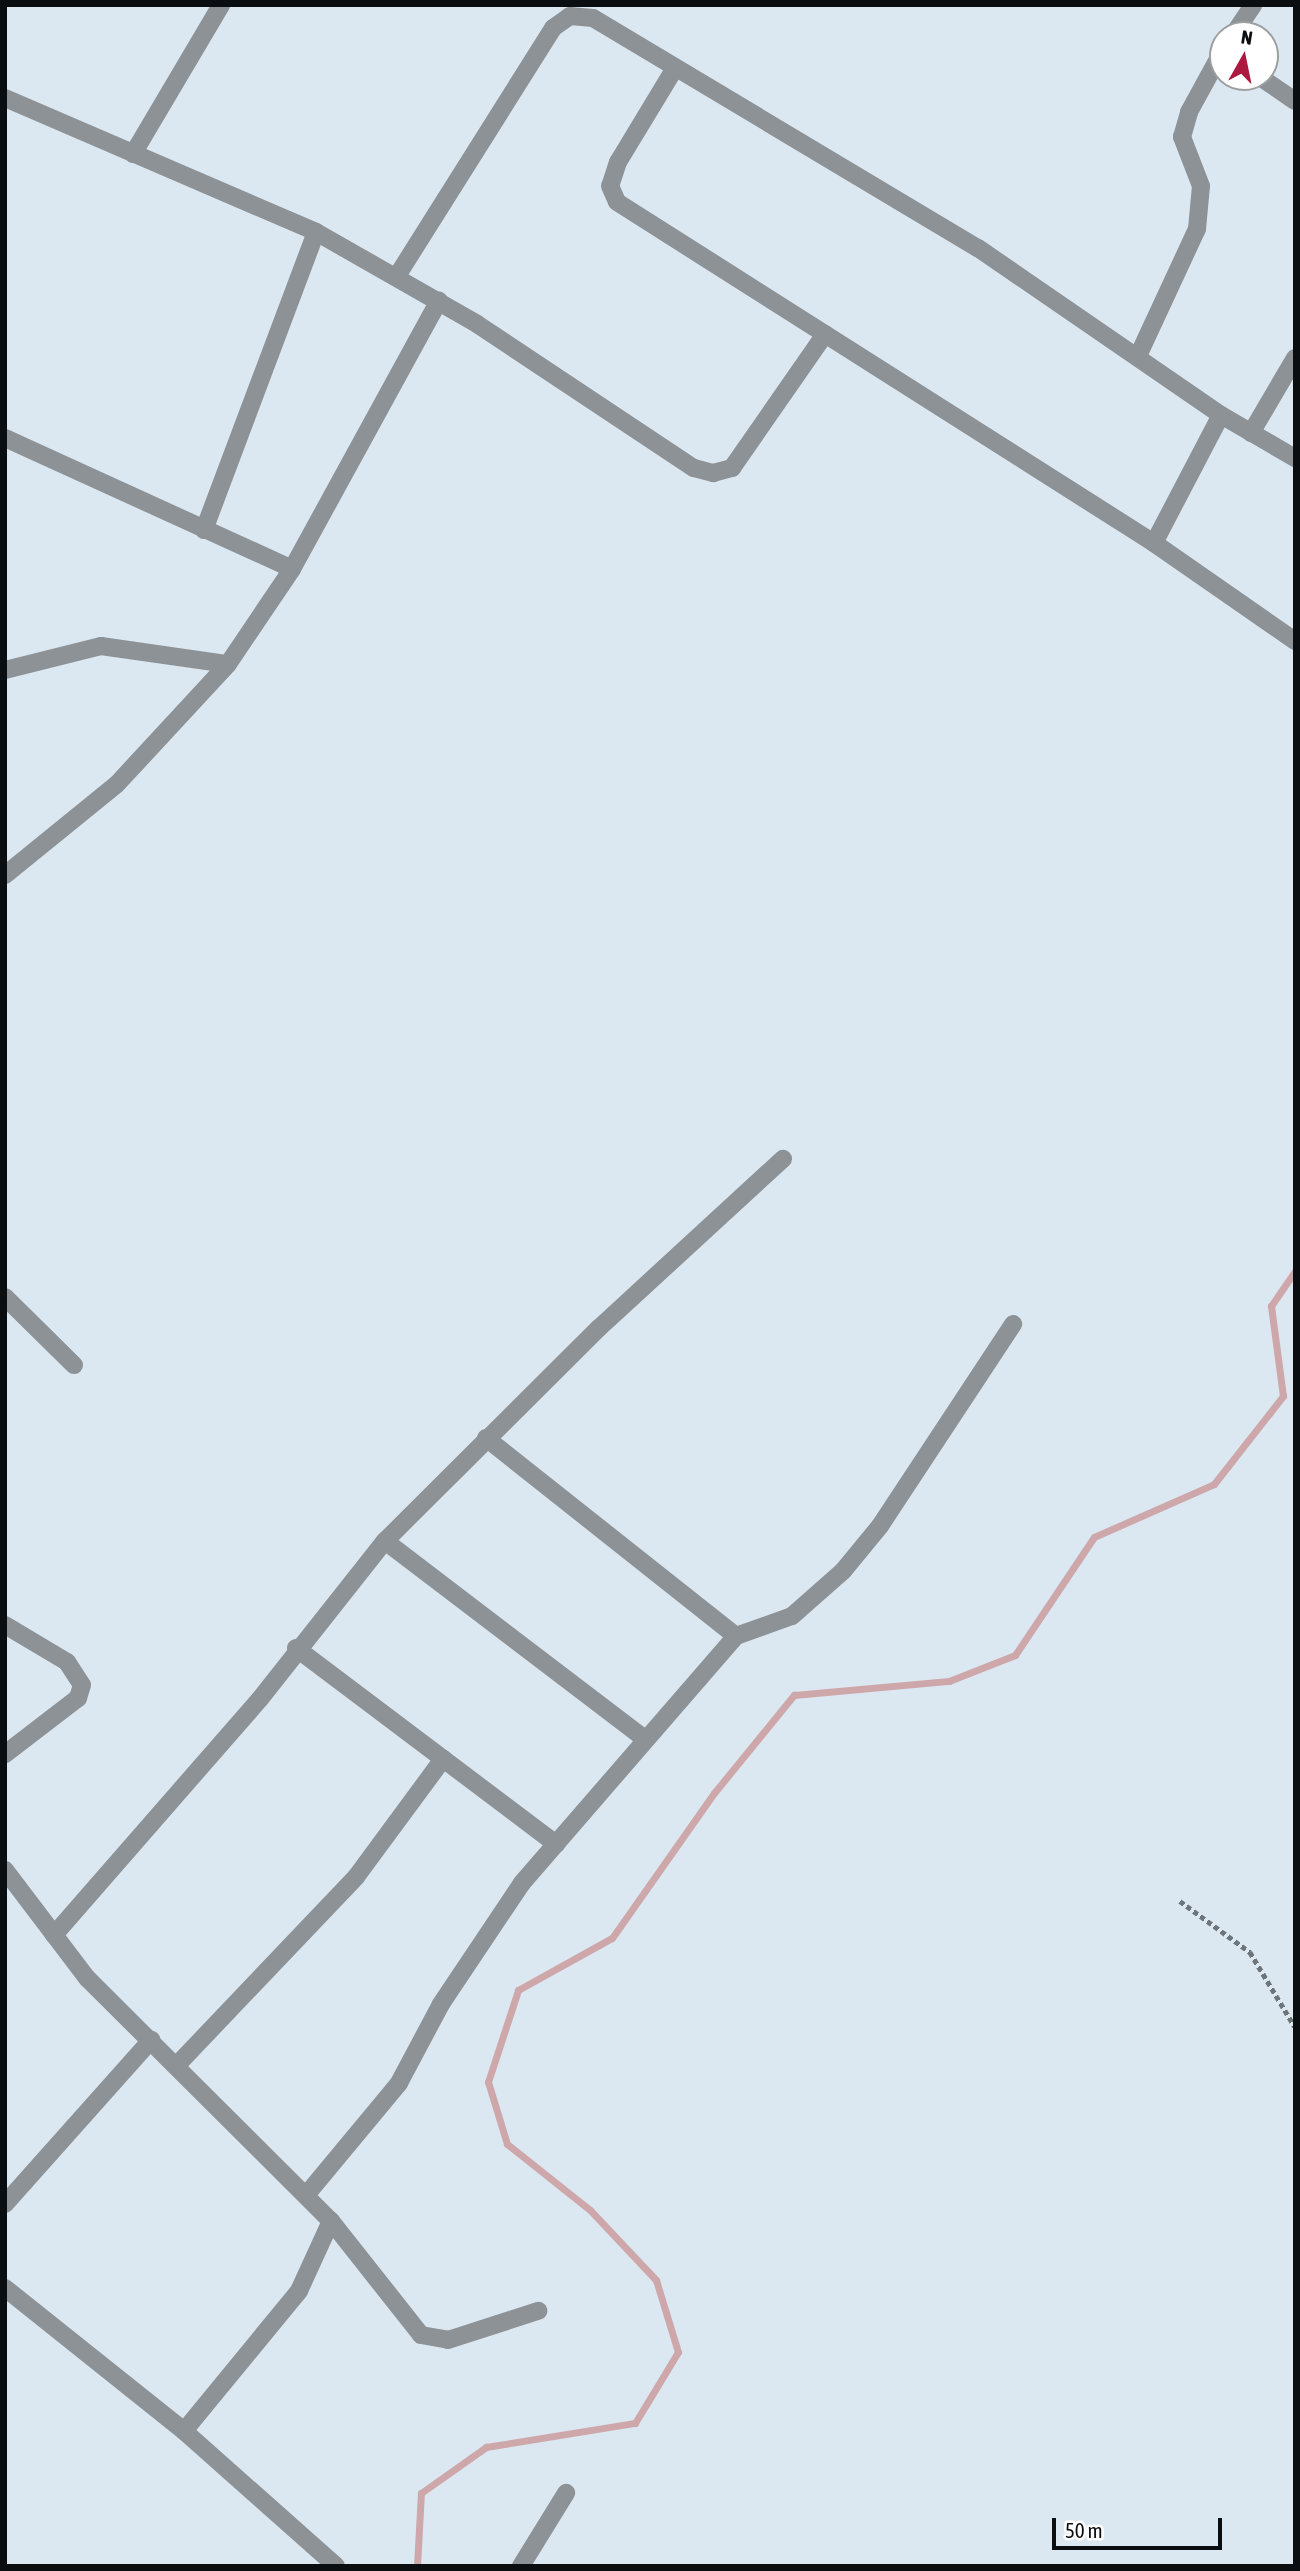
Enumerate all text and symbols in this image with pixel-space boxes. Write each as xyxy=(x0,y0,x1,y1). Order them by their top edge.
north arrow xyxy=(1209,21,1279,91)
text: N xyxy=(1240,25,1254,49)
scale bar xyxy=(1055,2504,1225,2548)
text: 50 m xyxy=(1065,2518,1103,2542)

